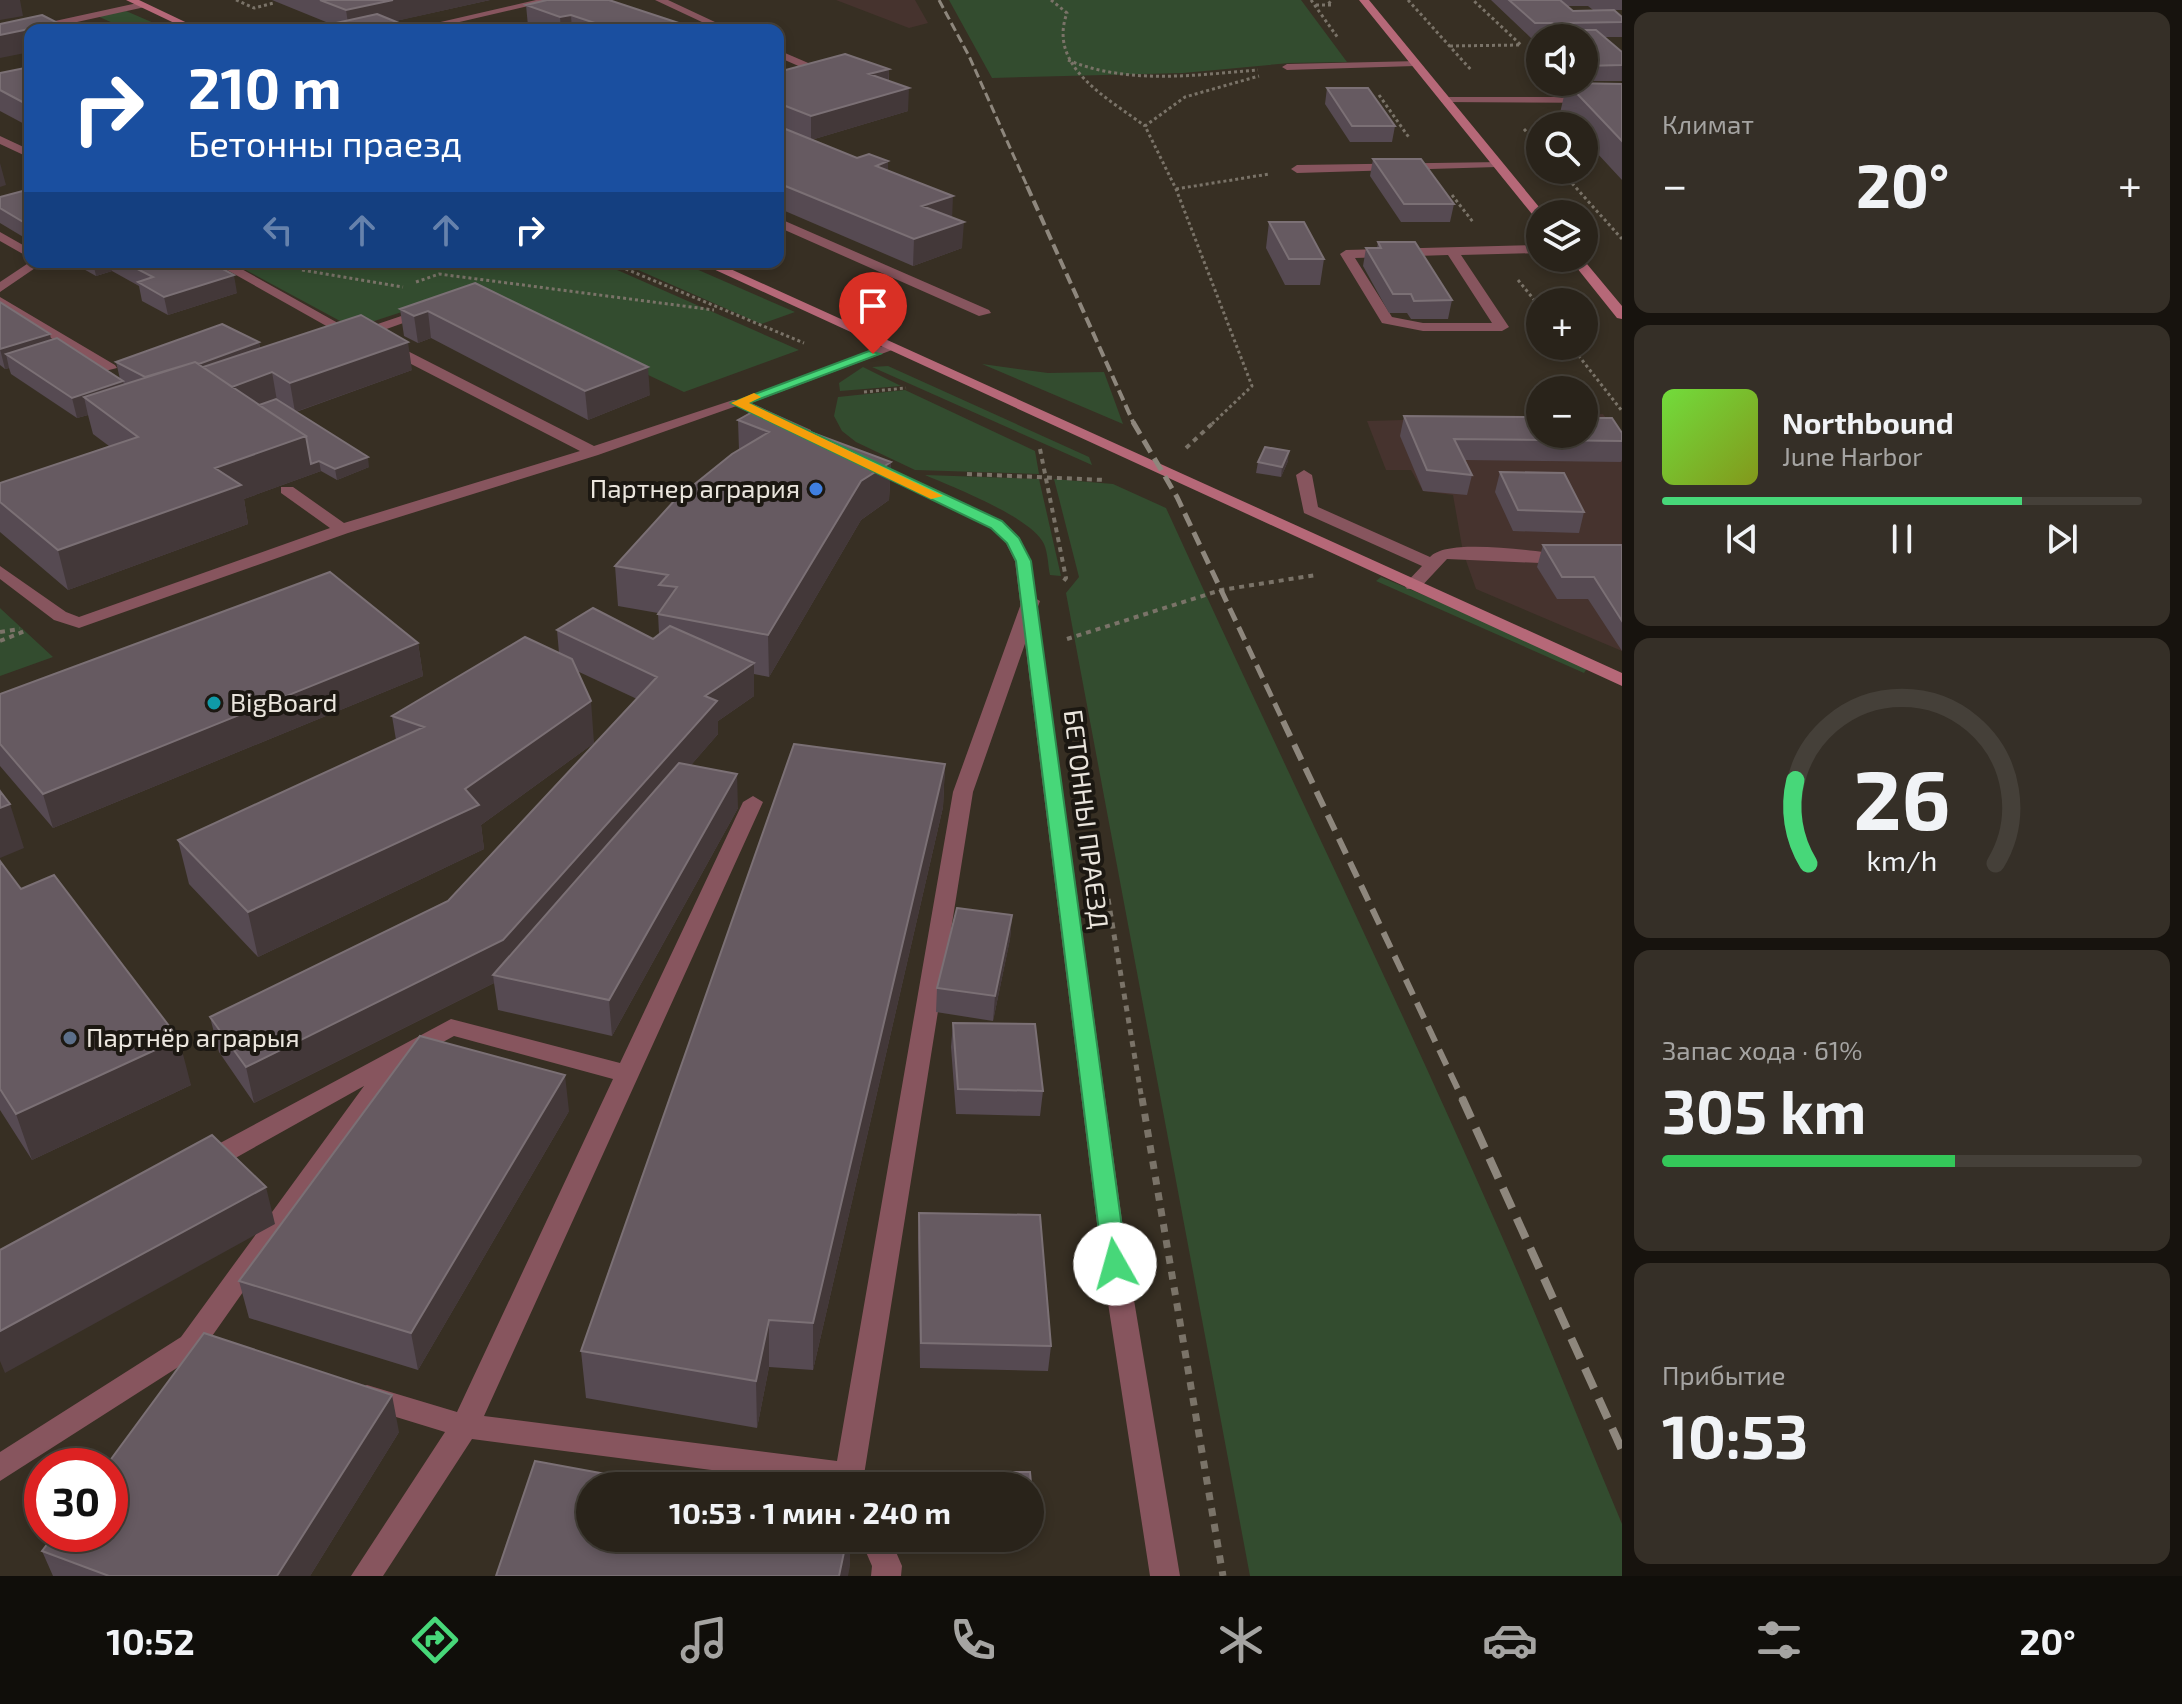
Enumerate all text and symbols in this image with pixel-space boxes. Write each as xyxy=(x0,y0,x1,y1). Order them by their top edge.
map controls xyxy=(1526,24,1598,448)
button: sound xyxy=(1526,24,1598,96)
text: 210 m xyxy=(188,53,342,120)
icon: right xyxy=(56,56,160,160)
text: Климат xyxy=(1662,108,1754,139)
button: search xyxy=(1526,112,1598,184)
text: Бетонны праезд xyxy=(188,121,462,164)
text: 20° xyxy=(1856,148,1949,220)
text: − xyxy=(1662,157,1688,210)
text: + xyxy=(2118,157,2142,210)
button: layers xyxy=(1526,200,1598,272)
icon: left xyxy=(256,208,300,252)
icon: ahead xyxy=(340,208,384,252)
icon: ahead xyxy=(424,208,468,252)
icon: right xyxy=(508,208,552,252)
pin xyxy=(839,272,907,354)
icon: arrive xyxy=(851,284,895,328)
button: + xyxy=(1526,288,1598,360)
button: − xyxy=(1526,376,1598,448)
text: Northbound xyxy=(1782,404,1954,440)
text: June Harbor xyxy=(1782,440,1923,471)
place label: Партнер агрария xyxy=(590,472,800,503)
marker: Партнер агрария xyxy=(807,480,825,498)
icon: previous xyxy=(1720,517,1764,561)
icon: pause xyxy=(1880,517,1924,561)
icon: next xyxy=(2040,517,2084,561)
place label: BigBoard xyxy=(230,686,337,717)
marker: BigBoard xyxy=(205,694,223,712)
street label: БЕТОННЫ ПРАЕЗД xyxy=(1059,707,1116,930)
text: 26 xyxy=(1853,747,1951,847)
text: km/h xyxy=(1867,842,1937,877)
place label: Партнёр аграрыя xyxy=(86,1021,300,1052)
marker: Партнёр аграрыя xyxy=(61,1029,79,1047)
text: Запас хода · 61% xyxy=(1662,1034,1862,1065)
text: 305 km xyxy=(1662,1074,1866,1146)
position arrow xyxy=(1073,1222,1157,1306)
text: Прибытие xyxy=(1662,1359,1786,1390)
text: 10:53 xyxy=(1662,1399,1808,1471)
speed limit sign: 30 xyxy=(24,1448,128,1552)
text: 10:53 · 1 мин · 240 m xyxy=(669,1494,951,1530)
icon: directions xyxy=(407,1612,463,1668)
icon: music xyxy=(676,1612,732,1668)
icon: phone xyxy=(945,1612,1001,1668)
icon: climate xyxy=(1213,1612,1269,1668)
icon: car xyxy=(1482,1612,1538,1668)
icon: filters xyxy=(1751,1612,1807,1668)
text: 10:52 xyxy=(106,1619,195,1662)
text: 20° xyxy=(2020,1619,2076,1662)

